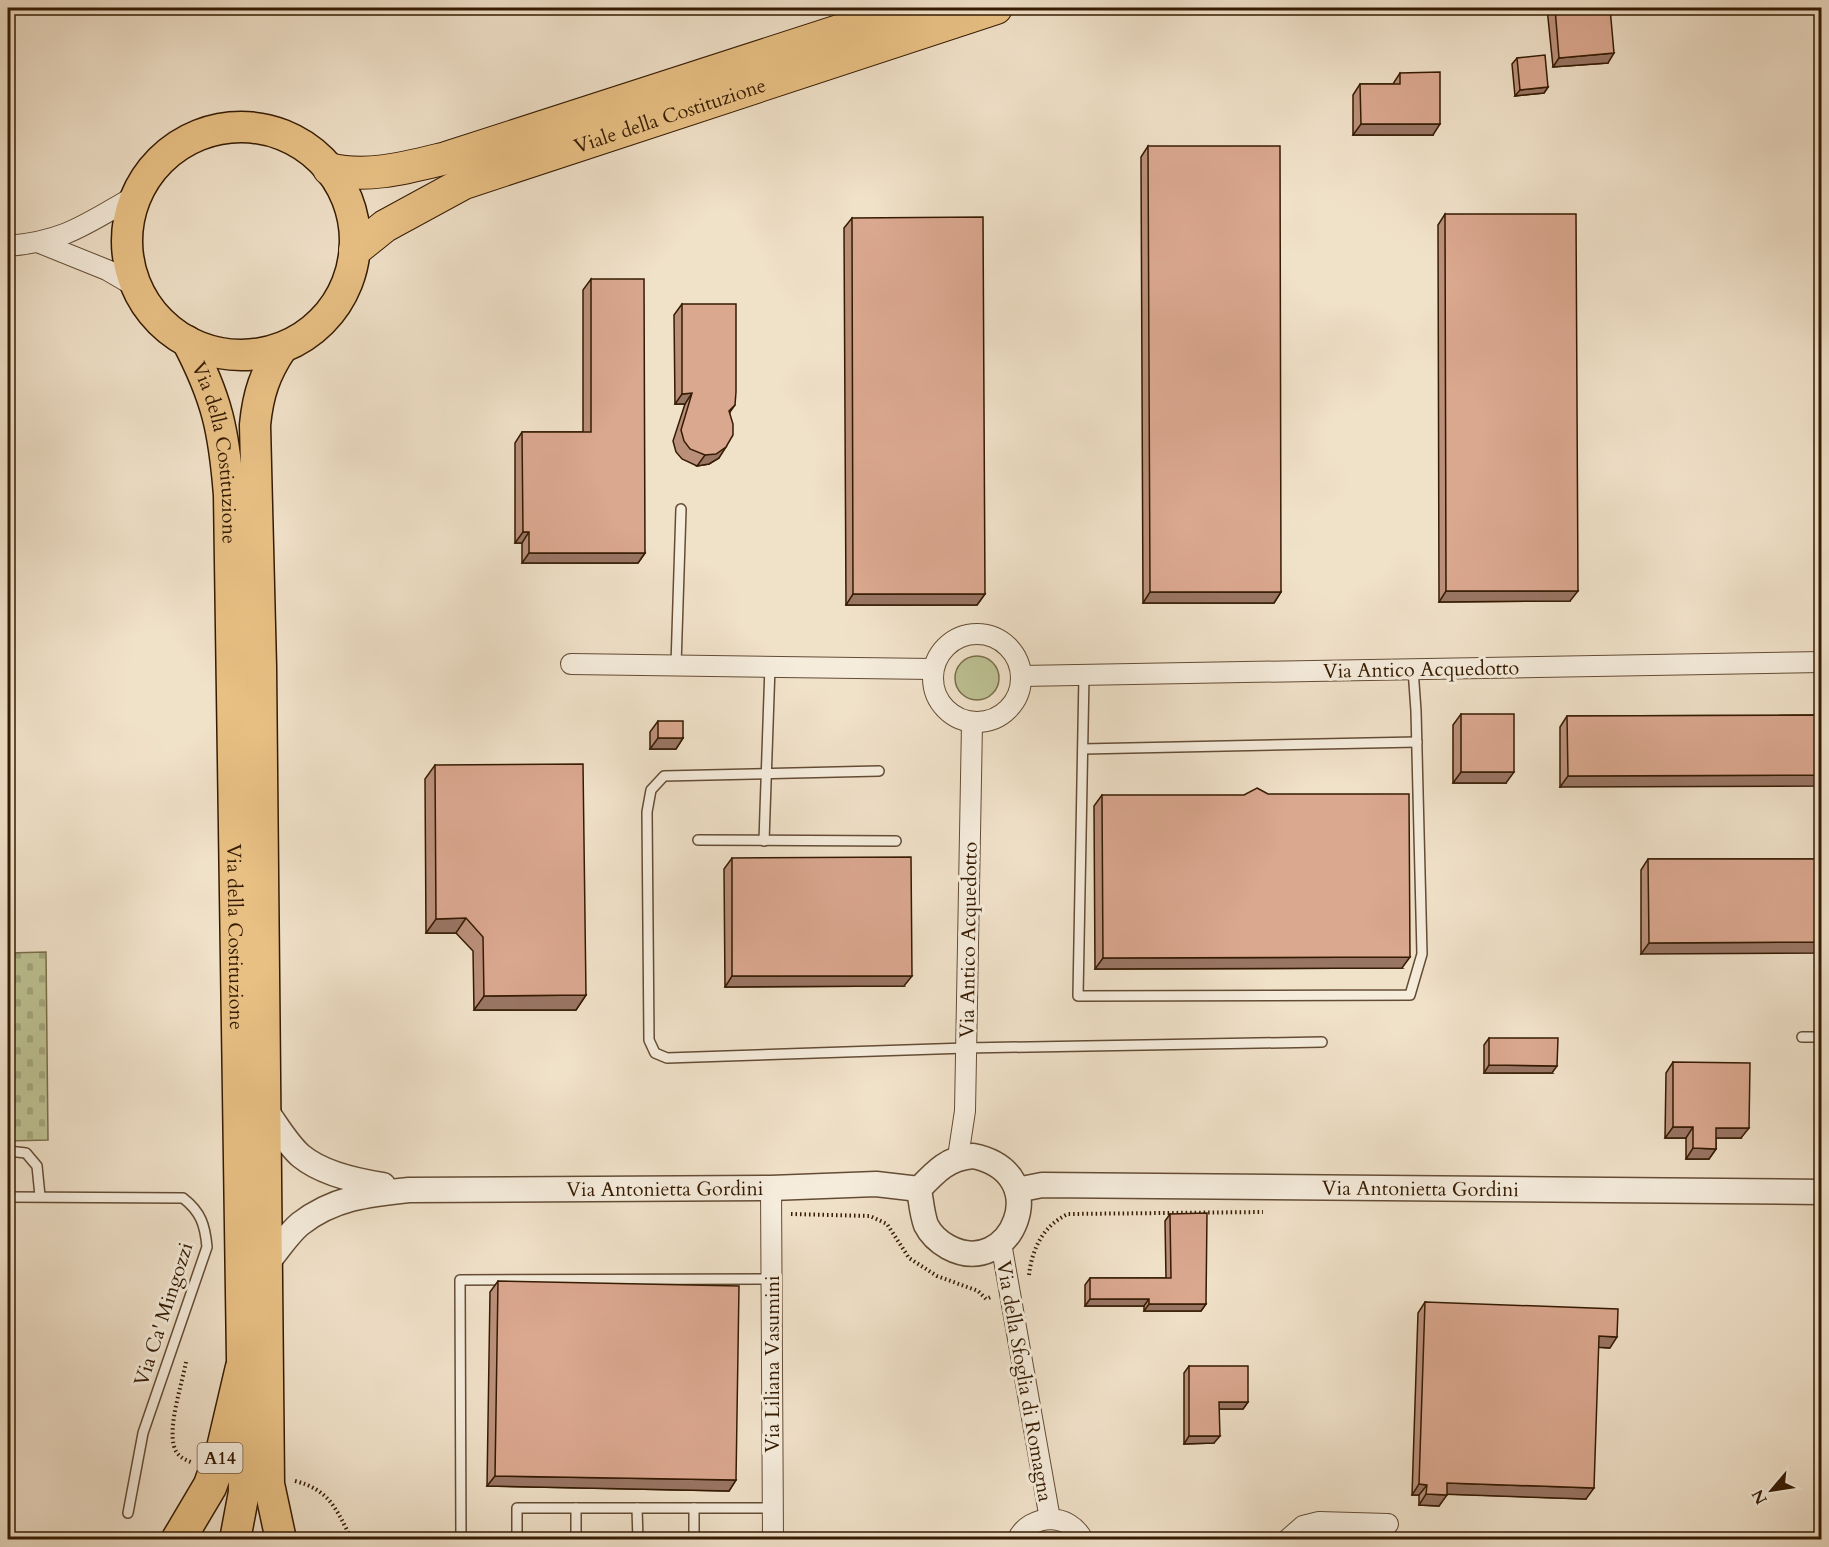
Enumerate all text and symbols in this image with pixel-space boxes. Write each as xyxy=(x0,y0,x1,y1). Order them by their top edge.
street label: Viale della Costituzione xyxy=(571,72,769,160)
street label: Via della Costituzione xyxy=(185,357,243,544)
street label: Via Antico Acquedotto xyxy=(1323,654,1520,685)
street label: Via Antico Acquedotto xyxy=(953,842,984,1038)
street label: Via della Costituzione xyxy=(220,844,250,1030)
street label: Via Antonietta Gordini xyxy=(566,1175,764,1203)
street label: Via Antonietta Gordini xyxy=(1322,1175,1520,1203)
street label: Via Ca' Mingozzi xyxy=(128,1239,200,1389)
street label: Via della Sfoglia di Romagna xyxy=(990,1258,1059,1504)
street label: Via Liliana Vasumini xyxy=(759,1275,786,1453)
road number: A14 xyxy=(198,1443,242,1473)
north arrow xyxy=(1742,1460,1802,1520)
text: N xyxy=(1747,1485,1773,1508)

